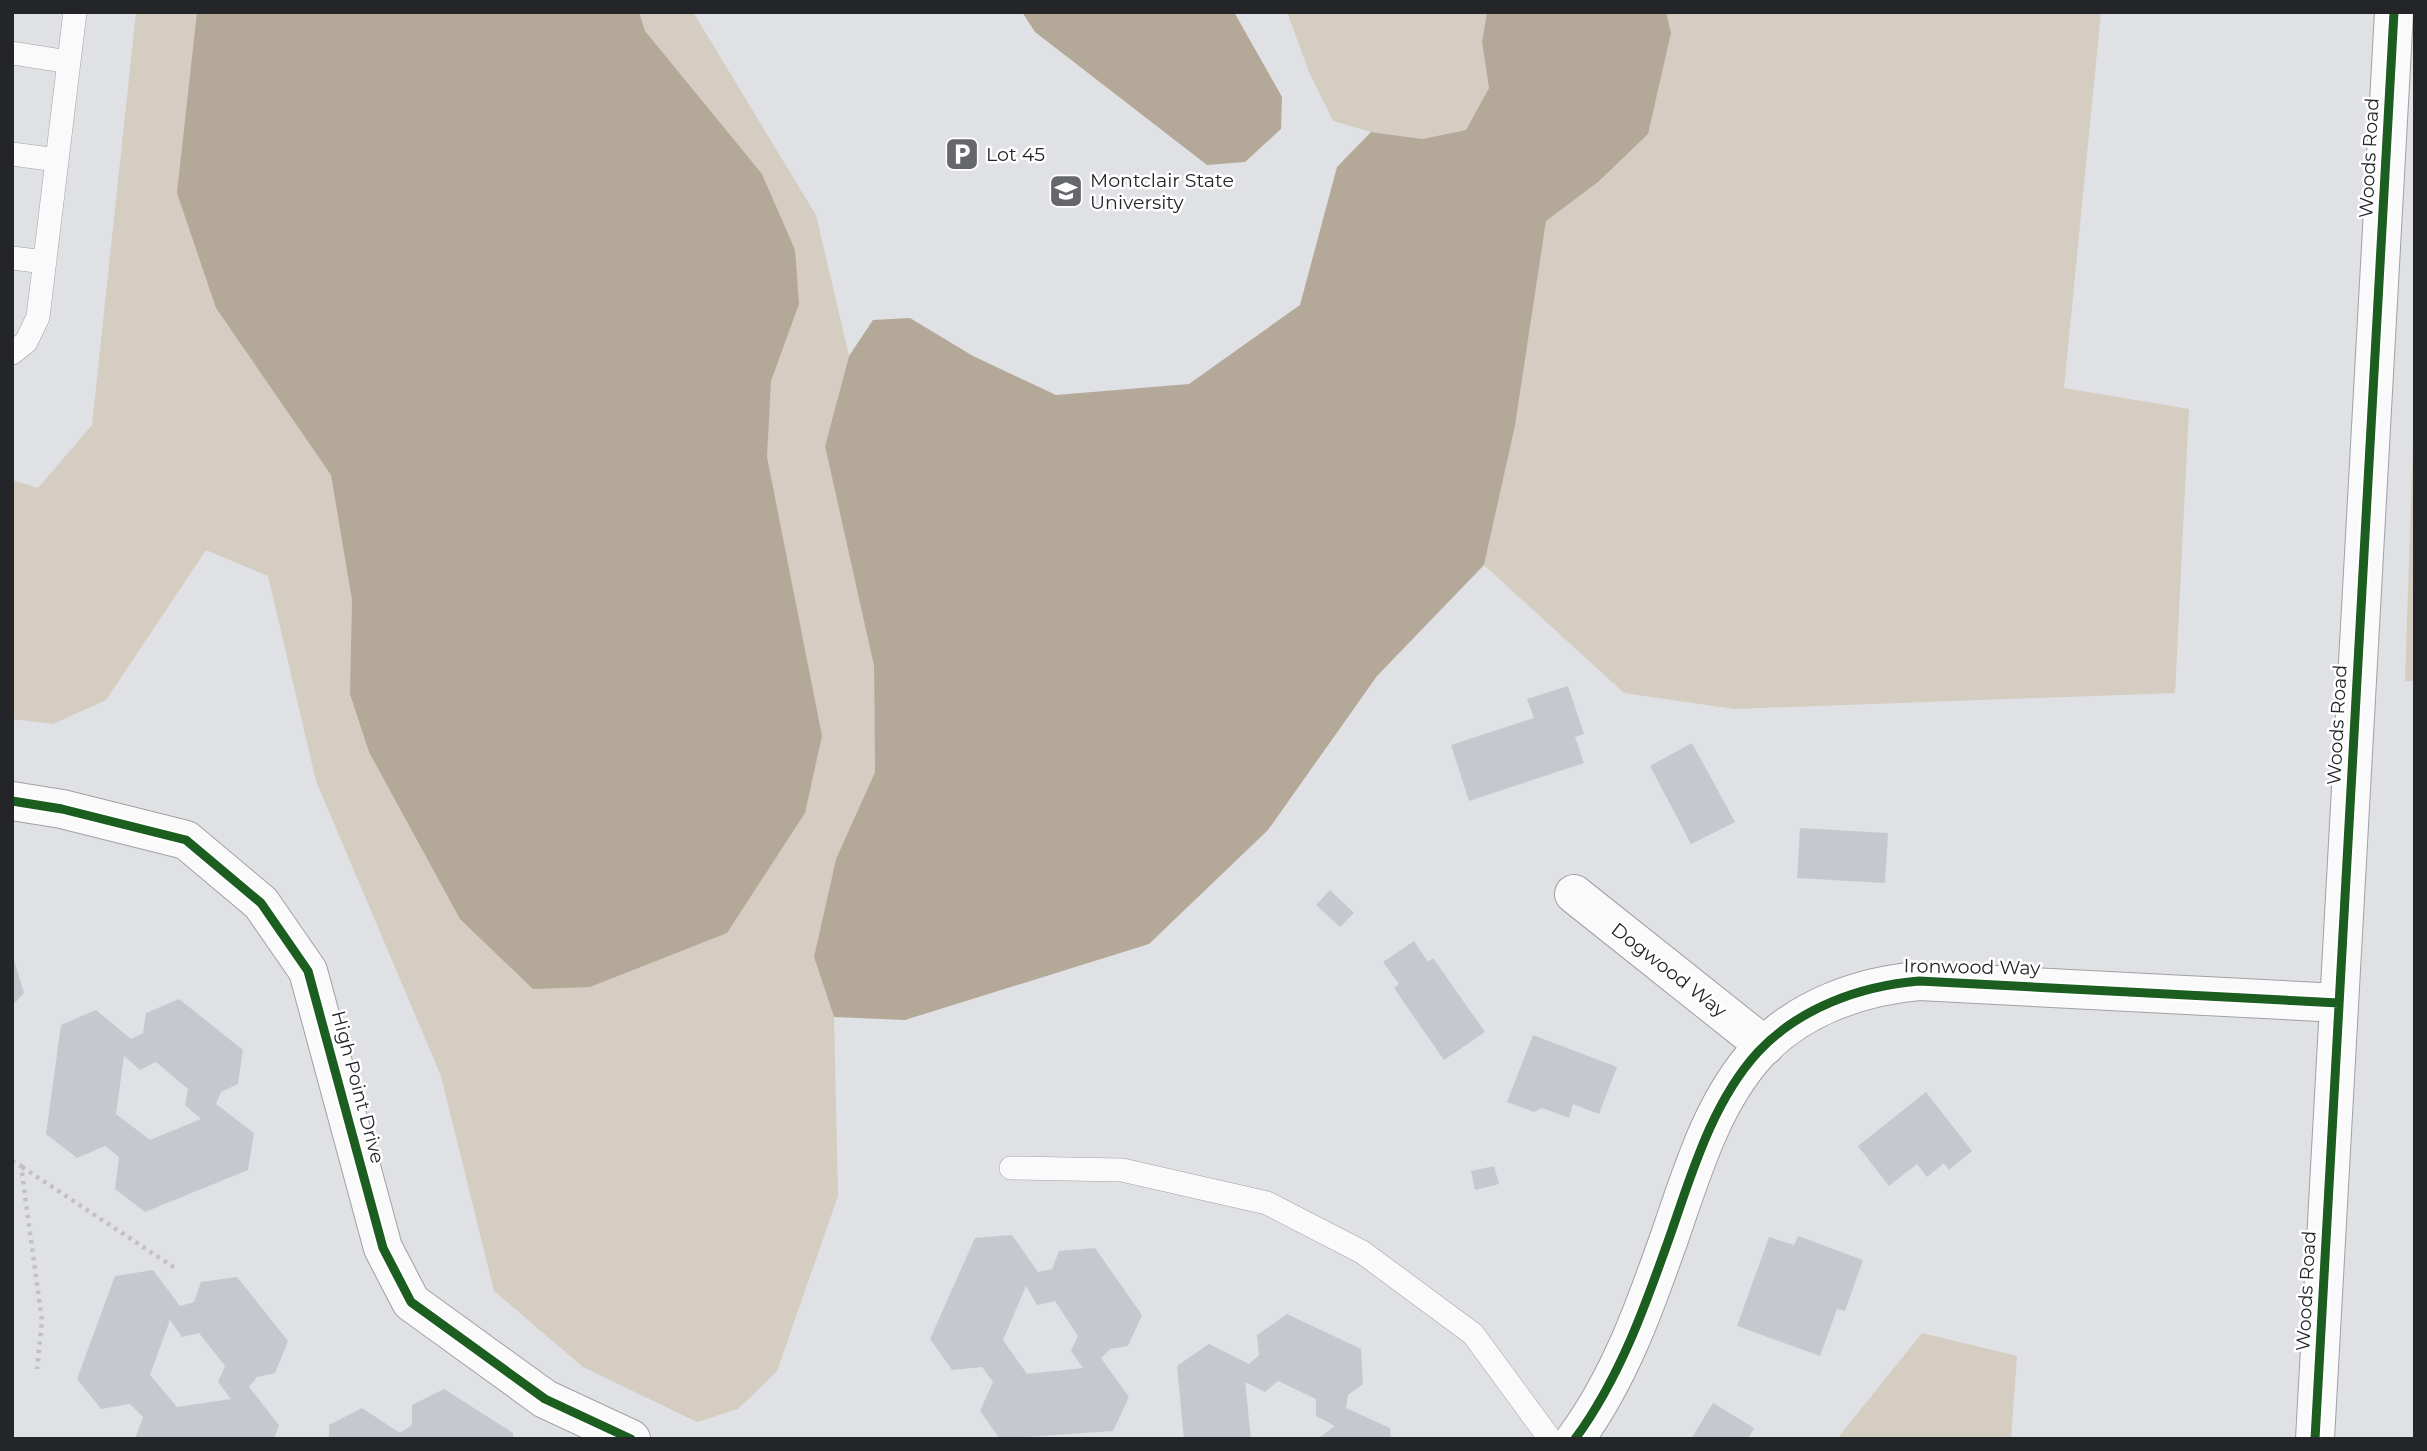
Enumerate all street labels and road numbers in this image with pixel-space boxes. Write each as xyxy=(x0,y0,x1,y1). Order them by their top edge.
street label: Woods Road xyxy=(2354,97,2384,219)
street label: Woods Road xyxy=(2322,664,2352,786)
street label: Dogwood Way xyxy=(1607,918,1732,1023)
street label: Ironwood Way xyxy=(1903,954,2041,980)
street label: High Point Drive xyxy=(327,1008,389,1166)
street label: Woods Road xyxy=(2291,1230,2321,1352)

